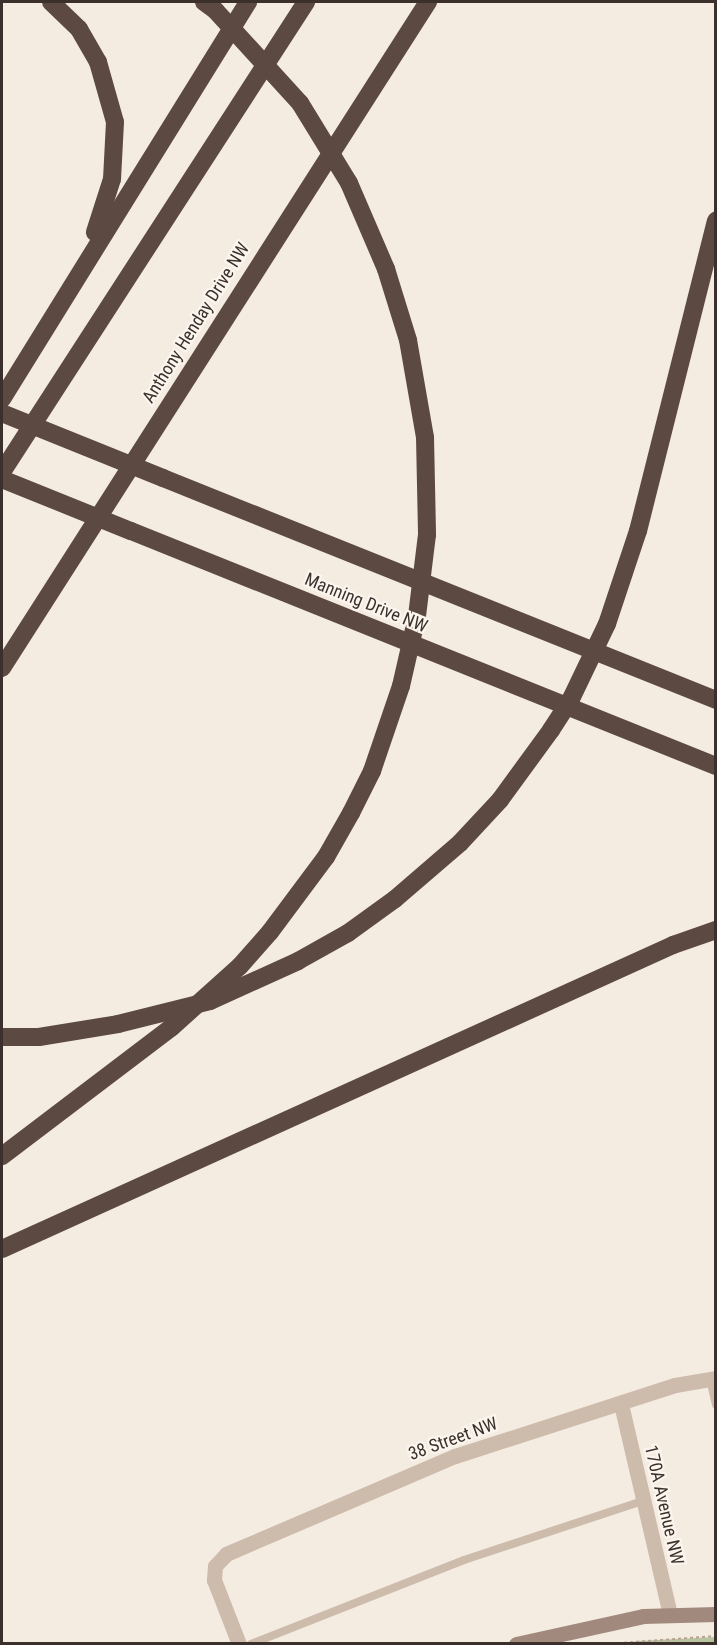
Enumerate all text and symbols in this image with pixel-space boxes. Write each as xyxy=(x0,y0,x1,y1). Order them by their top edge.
street label: Anthony Henday Drive NW xyxy=(138,239,254,407)
street label: Manning Drive NW xyxy=(301,569,431,637)
street label: 38 Street NW xyxy=(406,1413,500,1465)
street label: 170A Avenue NW xyxy=(640,1443,688,1567)

